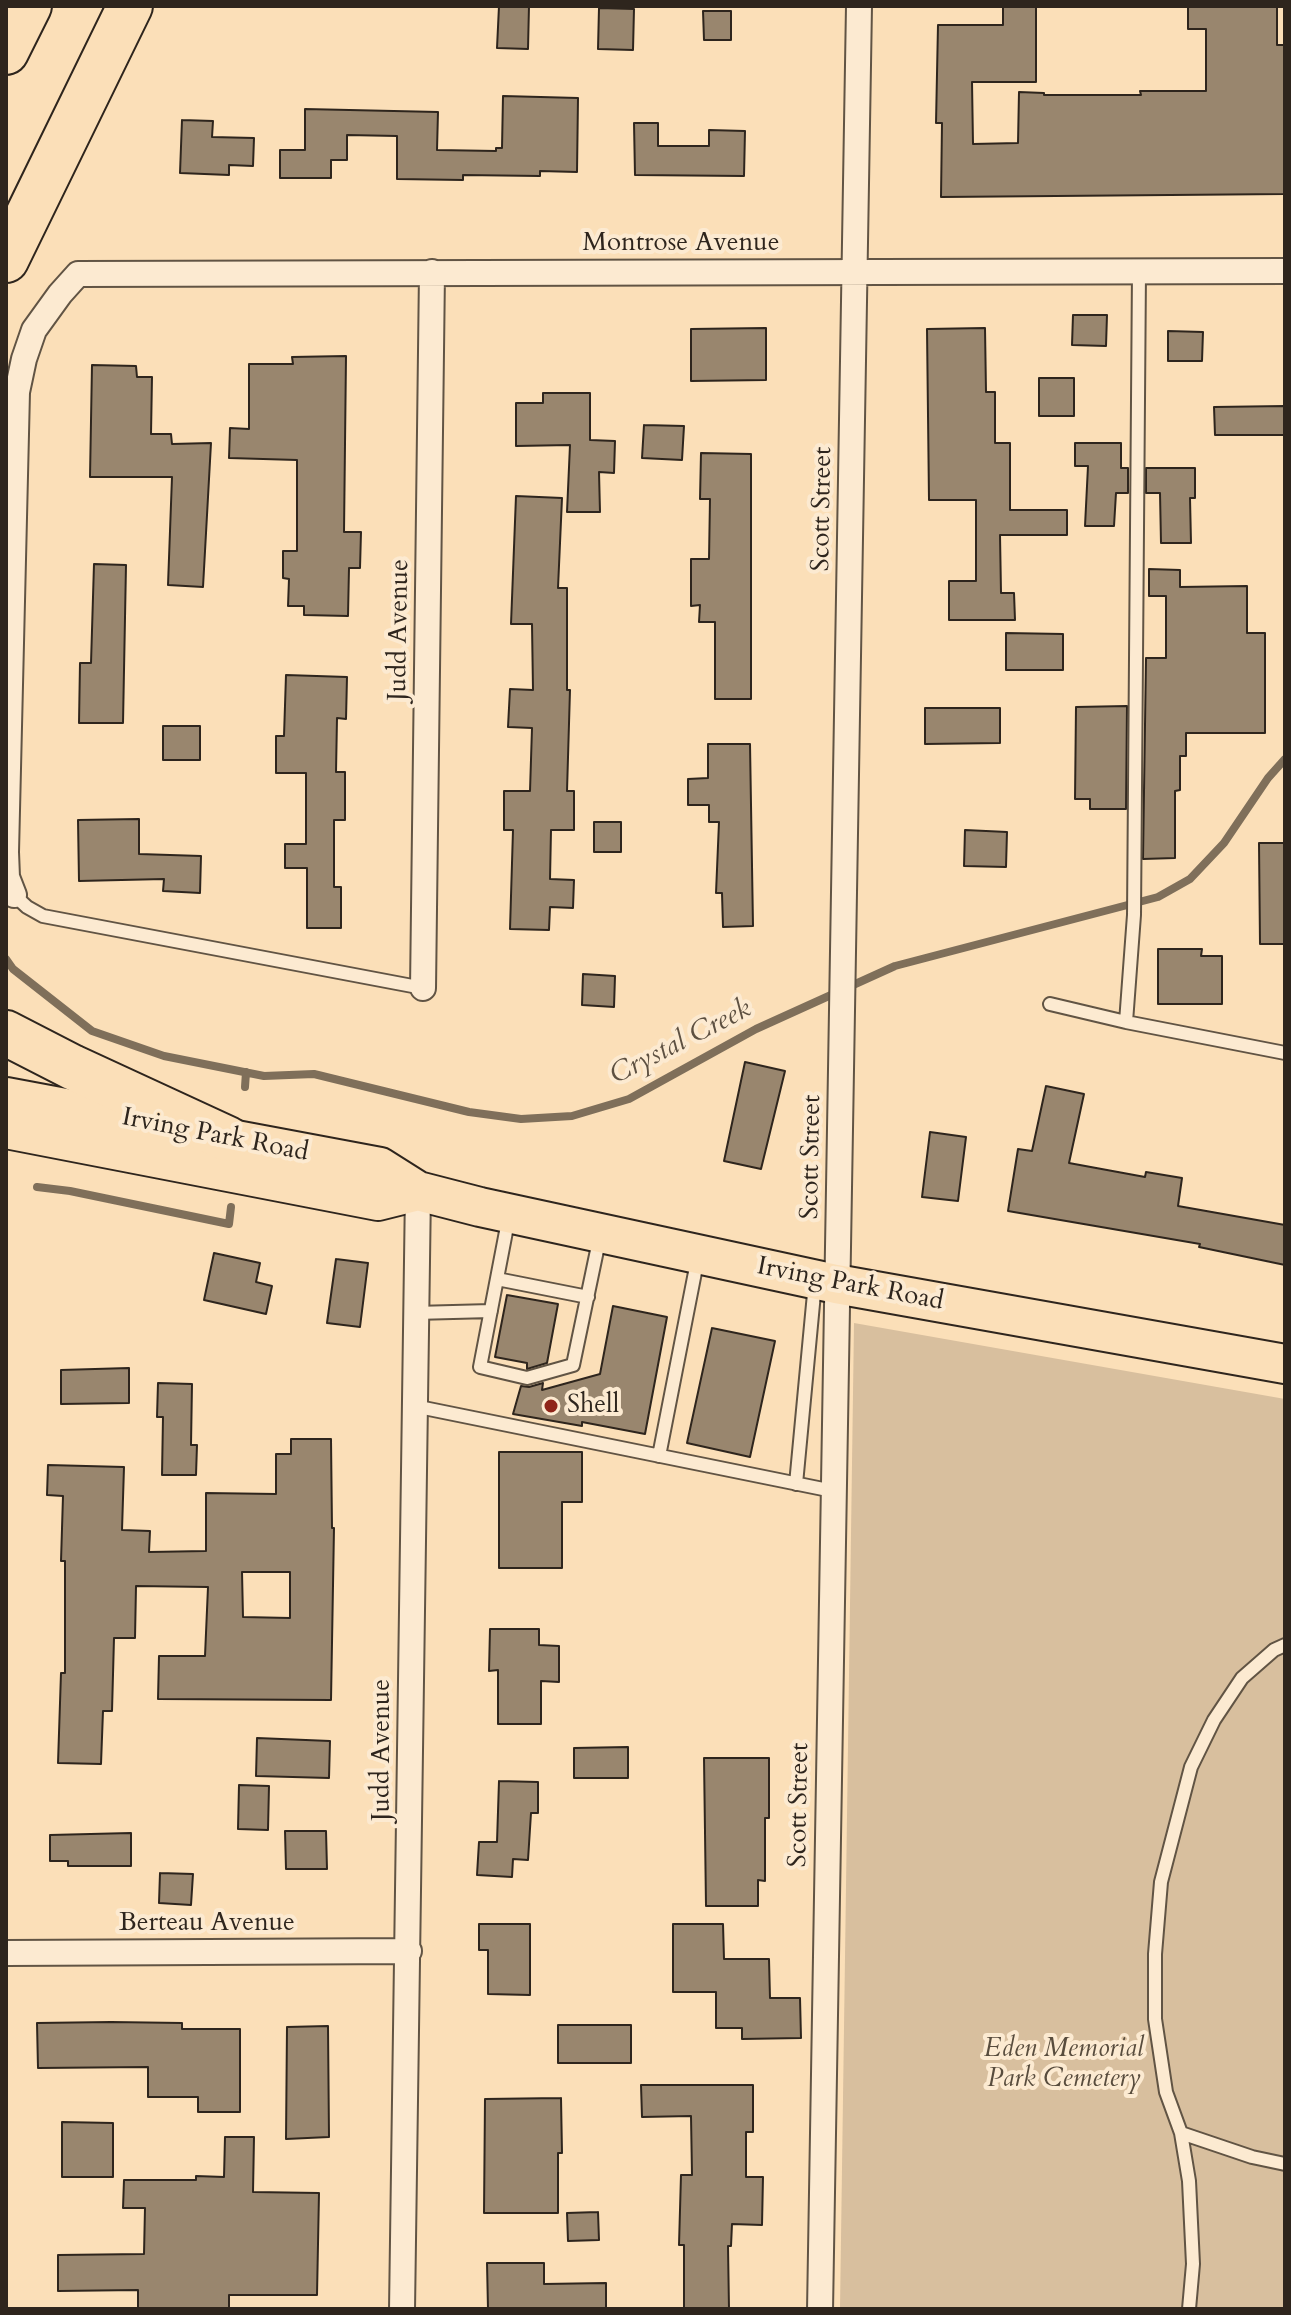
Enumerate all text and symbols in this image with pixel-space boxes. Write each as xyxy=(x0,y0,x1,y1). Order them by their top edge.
street label: Montrose Avenue xyxy=(583,228,779,260)
street label: Scott Street xyxy=(806,446,840,572)
street label: Judd Avenue xyxy=(383,559,417,701)
water label: Crystal Creek xyxy=(605,993,757,1093)
street label: Scott Street xyxy=(795,1094,829,1220)
street label: Irving Park Road xyxy=(119,1103,311,1169)
street label: Irving Park Road xyxy=(754,1252,946,1318)
place label: Shell xyxy=(567,1390,619,1422)
marker: Shell xyxy=(542,1397,560,1415)
street label: Judd Avenue xyxy=(367,1679,399,1821)
street label: Scott Street xyxy=(783,1742,817,1868)
street label: Berteau Avenue xyxy=(119,1908,295,1940)
park label: Eden Memorial Park Cemetery xyxy=(984,2034,1144,2096)

